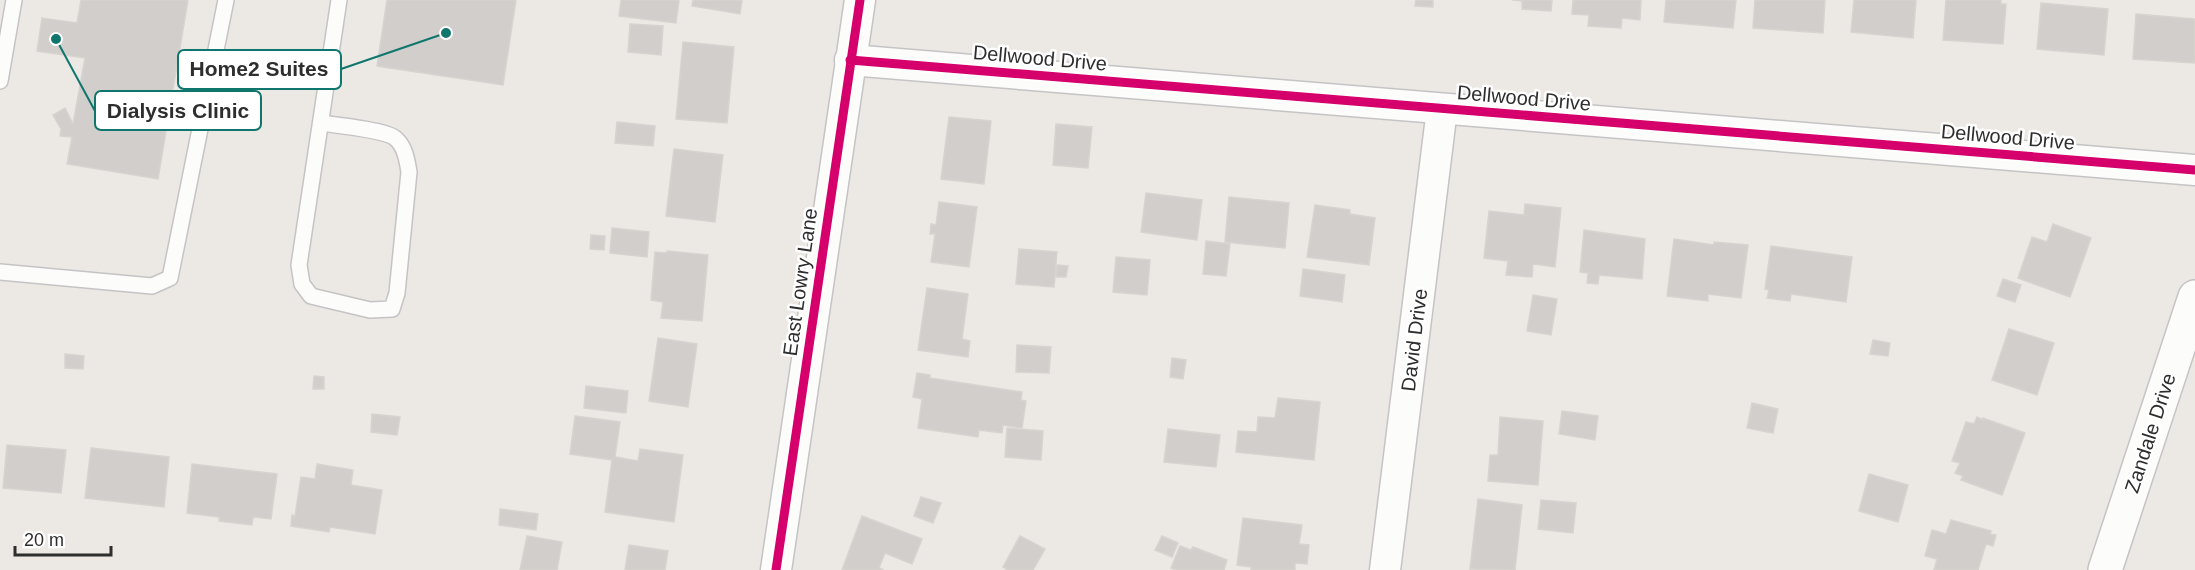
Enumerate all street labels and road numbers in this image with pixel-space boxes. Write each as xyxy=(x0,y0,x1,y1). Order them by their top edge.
street label: Dellwood Drive xyxy=(972,41,1108,75)
street label: Dellwood Drive xyxy=(1456,81,1592,115)
street label: Dellwood Drive xyxy=(1940,120,2076,154)
street label: East Lowry Lane xyxy=(779,207,821,357)
street label: David Drive xyxy=(1397,287,1431,393)
street label: Zandale Drive xyxy=(2120,370,2180,496)

